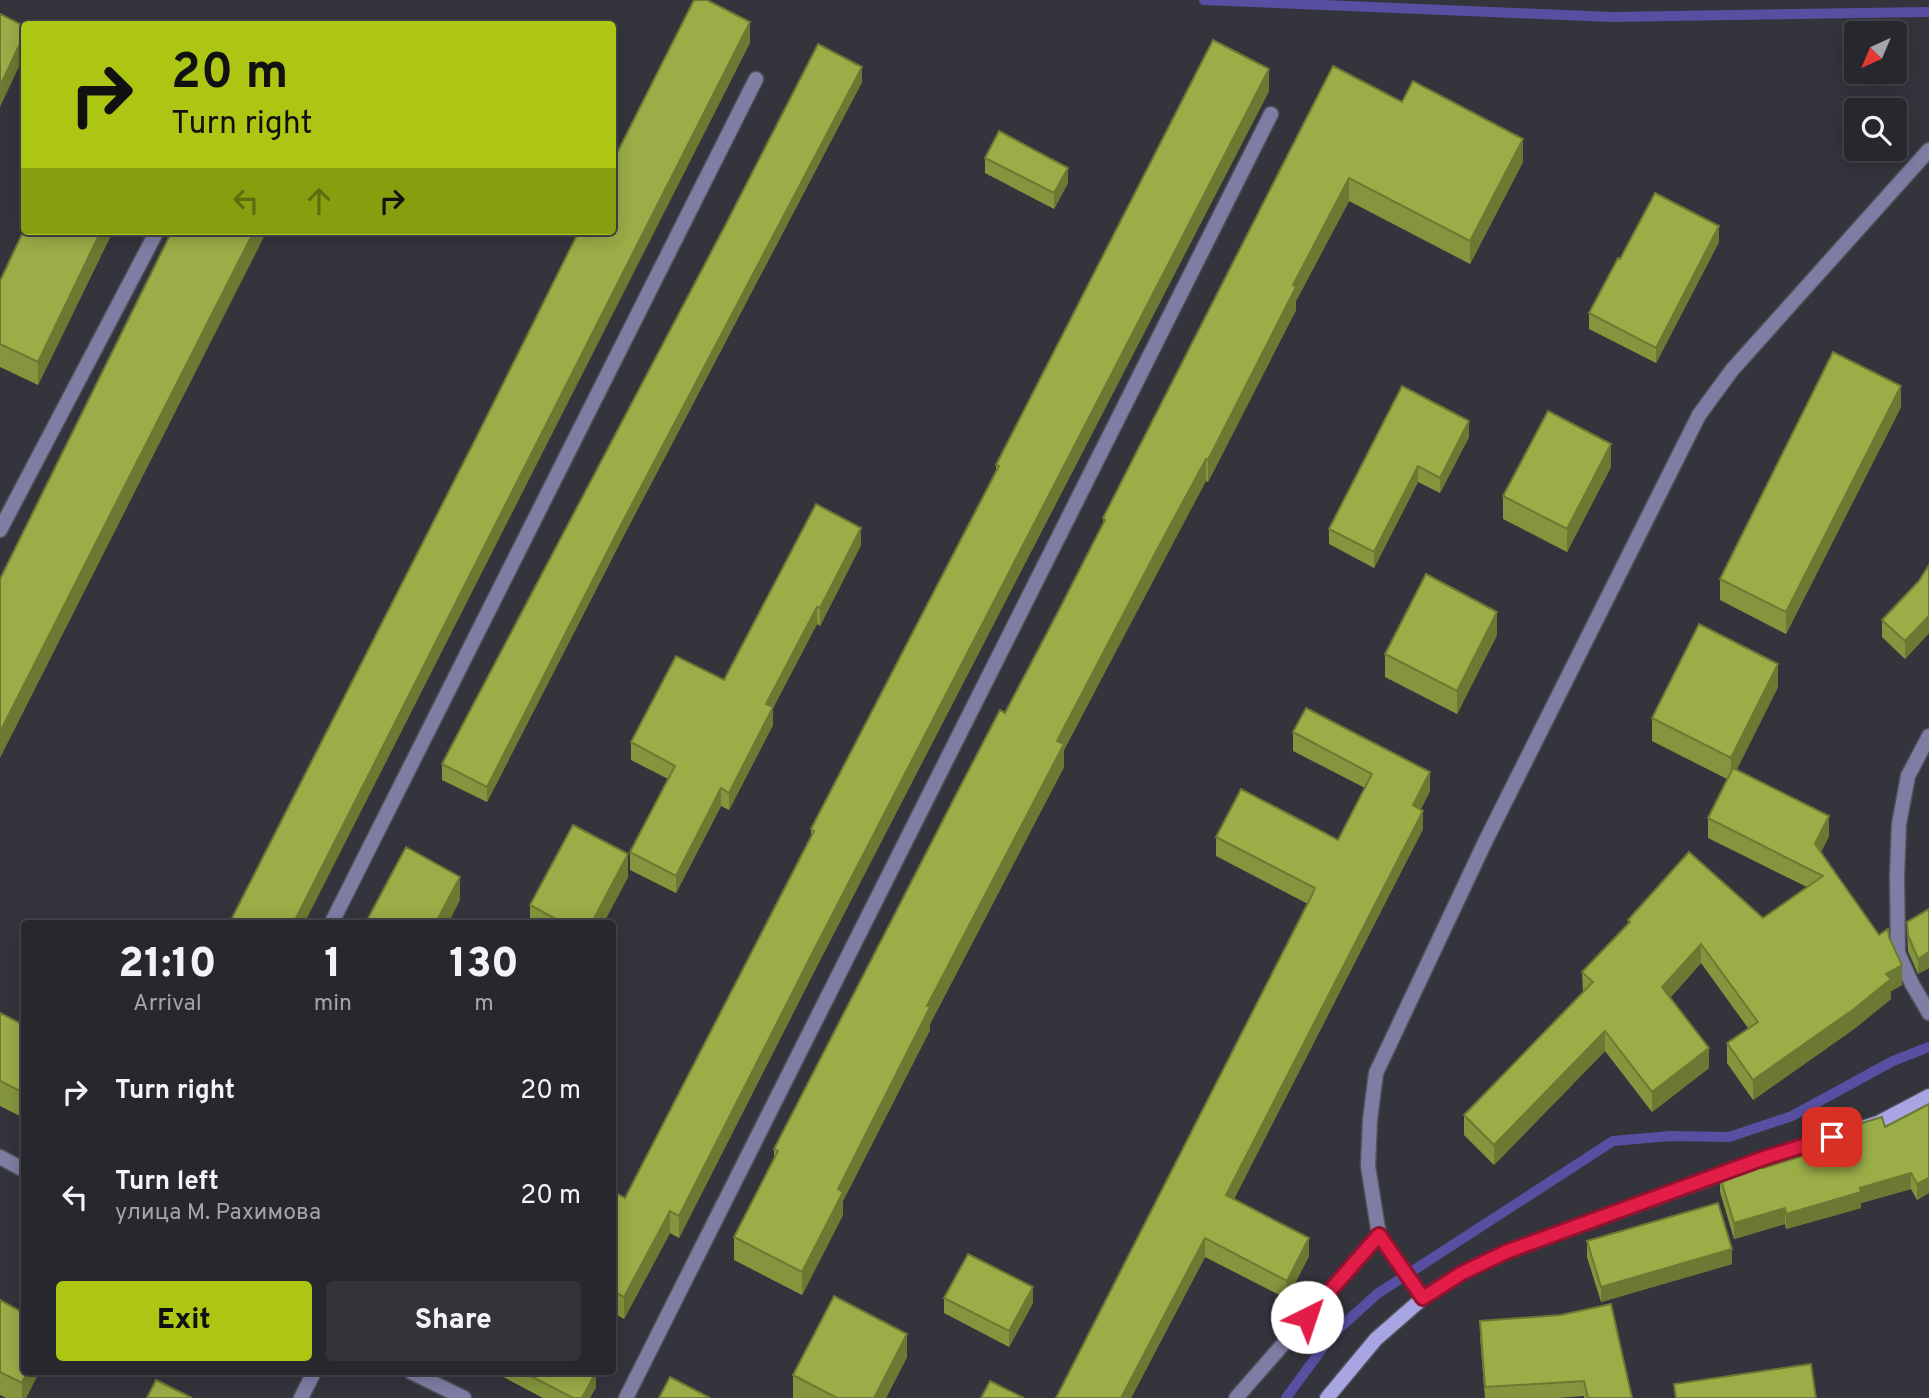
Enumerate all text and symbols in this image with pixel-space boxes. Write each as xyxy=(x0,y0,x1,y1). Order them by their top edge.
north arrow xyxy=(1844,21,1908,84)
map controls xyxy=(1844,21,1907,161)
text: 20 m xyxy=(171,44,288,106)
icon: right xyxy=(56,49,147,140)
button: search xyxy=(1844,98,1907,161)
text: Turn right xyxy=(171,105,313,145)
icon: left xyxy=(227,182,265,220)
icon: ahead xyxy=(300,182,338,220)
icon: right xyxy=(373,182,411,220)
text: 21:10 xyxy=(118,939,217,992)
text: 1 xyxy=(324,939,342,992)
text: 130 xyxy=(449,939,519,992)
text: Arrival xyxy=(133,990,202,1019)
text: min xyxy=(314,990,352,1019)
text: m xyxy=(474,990,494,1019)
icon: right xyxy=(56,1073,94,1111)
text: Turn right xyxy=(115,1075,235,1108)
text: 20 m xyxy=(520,1075,581,1108)
pin xyxy=(1802,1107,1862,1167)
icon: arrive xyxy=(1813,1118,1851,1156)
text: Turn left xyxy=(115,1166,219,1199)
icon: left xyxy=(56,1178,94,1216)
text: 20 m xyxy=(520,1180,581,1213)
text: улица М. Рахимова xyxy=(115,1199,321,1228)
position arrow xyxy=(1270,1280,1344,1354)
button: Exit xyxy=(56,1281,312,1361)
button: Share xyxy=(326,1281,581,1361)

